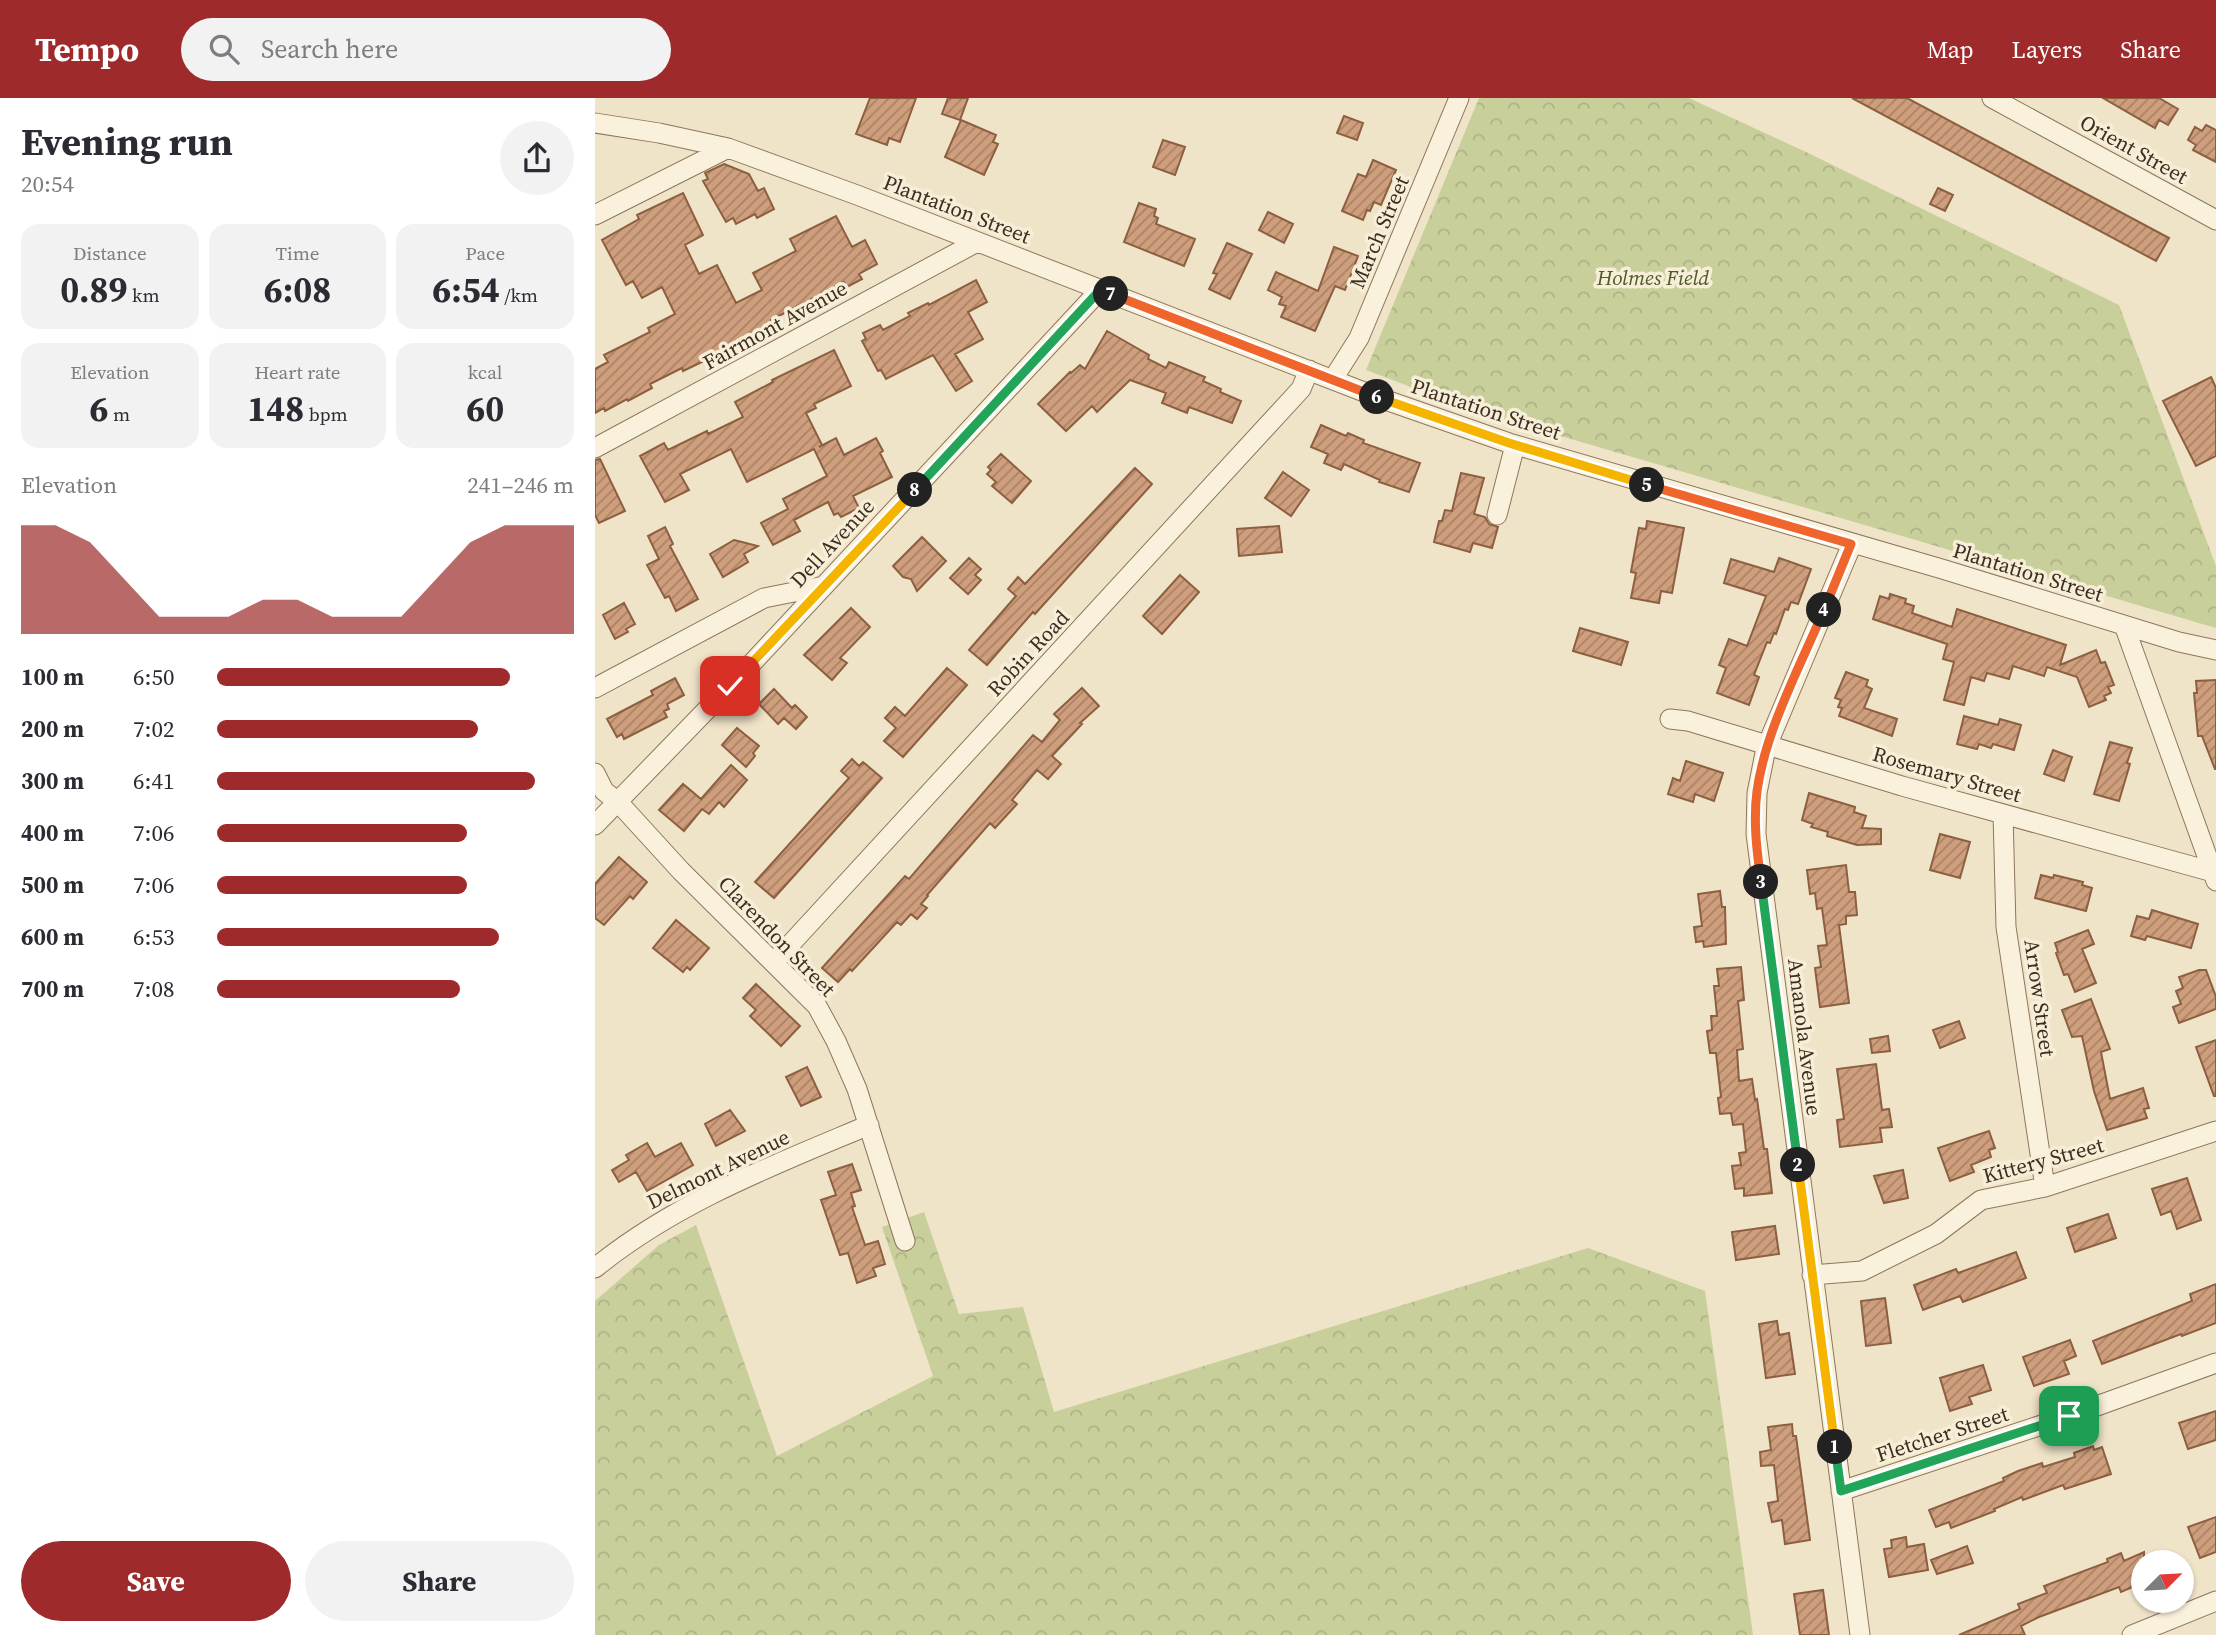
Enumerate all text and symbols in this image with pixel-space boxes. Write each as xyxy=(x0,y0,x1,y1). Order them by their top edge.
search box xyxy=(181,18,671,81)
text: Tempo xyxy=(35,27,139,72)
icon: search xyxy=(205,30,243,68)
text: Search here xyxy=(261,31,398,67)
text: Map xyxy=(1927,33,1974,66)
text: Layers xyxy=(2012,33,2082,66)
text: Share xyxy=(2120,33,2181,66)
street label: Orient Street xyxy=(2075,107,2193,191)
text: Evening run xyxy=(21,116,233,168)
button: share xyxy=(500,121,574,195)
text: 20:54 xyxy=(21,168,74,200)
street label: Plantation Street xyxy=(879,168,1035,250)
street label: March Street xyxy=(1342,171,1416,293)
text: Distance xyxy=(73,240,147,266)
text: Time xyxy=(276,240,319,266)
text: Pace xyxy=(465,240,505,266)
park label: Holmes Field xyxy=(1596,263,1709,292)
text: 0.89 xyxy=(60,266,128,314)
text: 6:08 xyxy=(264,266,331,314)
text: 6:54 xyxy=(432,266,500,314)
street label: Fairmont Avenue xyxy=(698,273,852,377)
pin: 7 xyxy=(1093,276,1129,312)
text: 7 xyxy=(1105,280,1116,306)
text: km xyxy=(128,282,160,308)
text: /km xyxy=(500,282,538,308)
text: Elevation xyxy=(70,359,150,385)
text: Heart rate xyxy=(254,359,341,385)
text: kcal xyxy=(468,359,502,385)
street label: Plantation Street xyxy=(1408,371,1565,447)
pin: 6 xyxy=(1359,380,1395,414)
text: 6 xyxy=(1371,383,1382,409)
text: 6 xyxy=(90,385,109,433)
text: 148 xyxy=(247,385,304,433)
text: 60 xyxy=(466,385,504,433)
text: m xyxy=(109,401,130,427)
text: bpm xyxy=(304,401,348,427)
pin: 5 xyxy=(1629,468,1665,502)
text: Elevation xyxy=(21,469,117,501)
text: 241–246 m xyxy=(467,469,574,501)
text: 5 xyxy=(1641,471,1652,497)
pin: 8 xyxy=(897,472,933,508)
text: 8 xyxy=(909,476,920,502)
street label: Dell Avenue xyxy=(783,492,881,594)
street label: Plantation Street xyxy=(1949,535,2107,609)
pin: 4 xyxy=(1807,592,1841,628)
text: 4 xyxy=(1818,596,1829,622)
street label: Robin Road xyxy=(980,603,1076,703)
pin xyxy=(700,656,760,716)
text: 100 m xyxy=(21,661,84,693)
text: 6:50 xyxy=(133,661,174,693)
icon: check xyxy=(711,667,749,705)
text: 200 m xyxy=(21,713,84,745)
text: 7:02 xyxy=(133,713,174,745)
street label: Rosemary Street xyxy=(1869,739,2025,809)
text: 300 m xyxy=(21,765,84,797)
text: 6:41 xyxy=(133,765,174,797)
text: 400 m xyxy=(21,817,84,849)
text: 7:06 xyxy=(133,817,174,849)
pin: 3 xyxy=(1743,864,1779,900)
text: 3 xyxy=(1755,868,1766,894)
text: 500 m xyxy=(21,869,84,901)
text: 7:06 xyxy=(133,869,174,901)
street label: Clarendon Street xyxy=(712,869,842,1003)
text: 600 m xyxy=(21,921,84,953)
text: 6:53 xyxy=(133,921,174,953)
street label: Arrow Street xyxy=(2017,937,2063,1059)
street label: Amanola Avenue xyxy=(1781,957,1829,1117)
text: 700 m xyxy=(21,973,84,1005)
text: 7:08 xyxy=(133,973,174,1005)
street label: Delmont Avenue xyxy=(642,1122,794,1216)
street label: Kittery Street xyxy=(1979,1130,2107,1190)
pin: 2 xyxy=(1781,1148,1815,1182)
text: 2 xyxy=(1792,1151,1803,1177)
pin xyxy=(2039,1386,2099,1446)
icon: arrive xyxy=(2050,1397,2088,1435)
street label: Fletcher Street xyxy=(1872,1399,2012,1469)
pin: 1 xyxy=(1817,1430,1853,1464)
text: 1 xyxy=(1829,1433,1840,1459)
button: Save xyxy=(21,1541,291,1621)
button: Share xyxy=(305,1541,574,1621)
north arrow xyxy=(2131,1550,2195,1614)
map controls xyxy=(2131,1550,2194,1613)

